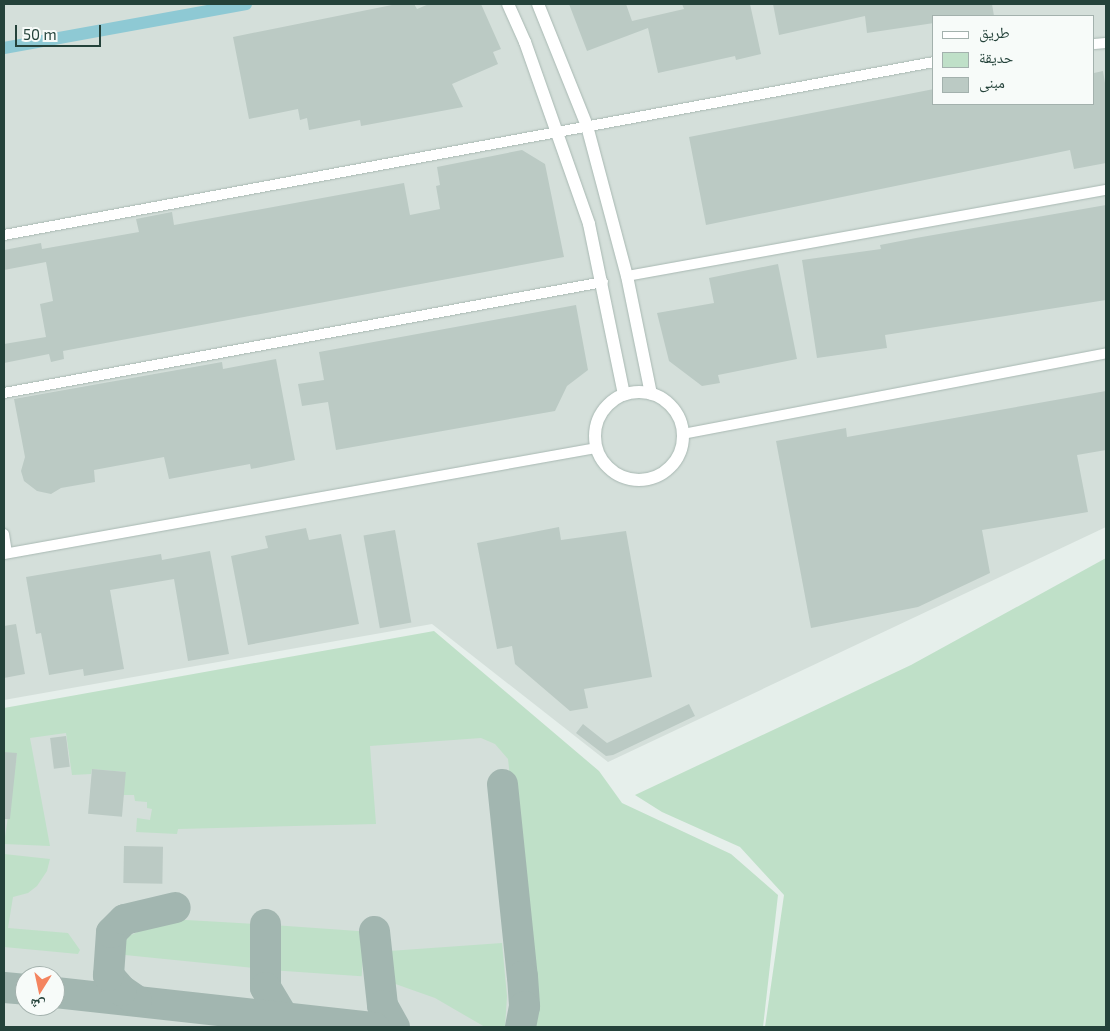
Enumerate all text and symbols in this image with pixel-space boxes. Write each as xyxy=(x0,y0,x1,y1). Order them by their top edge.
scale bar xyxy=(18,15,104,47)
legend xyxy=(932,15,1095,105)
text: طريق xyxy=(979,23,1010,41)
text: 50 m xyxy=(23,25,57,43)
text: حديقة xyxy=(979,48,1013,66)
text: مبنى xyxy=(979,73,1005,91)
north arrow xyxy=(15,966,65,1016)
text: ش xyxy=(29,996,46,1015)

